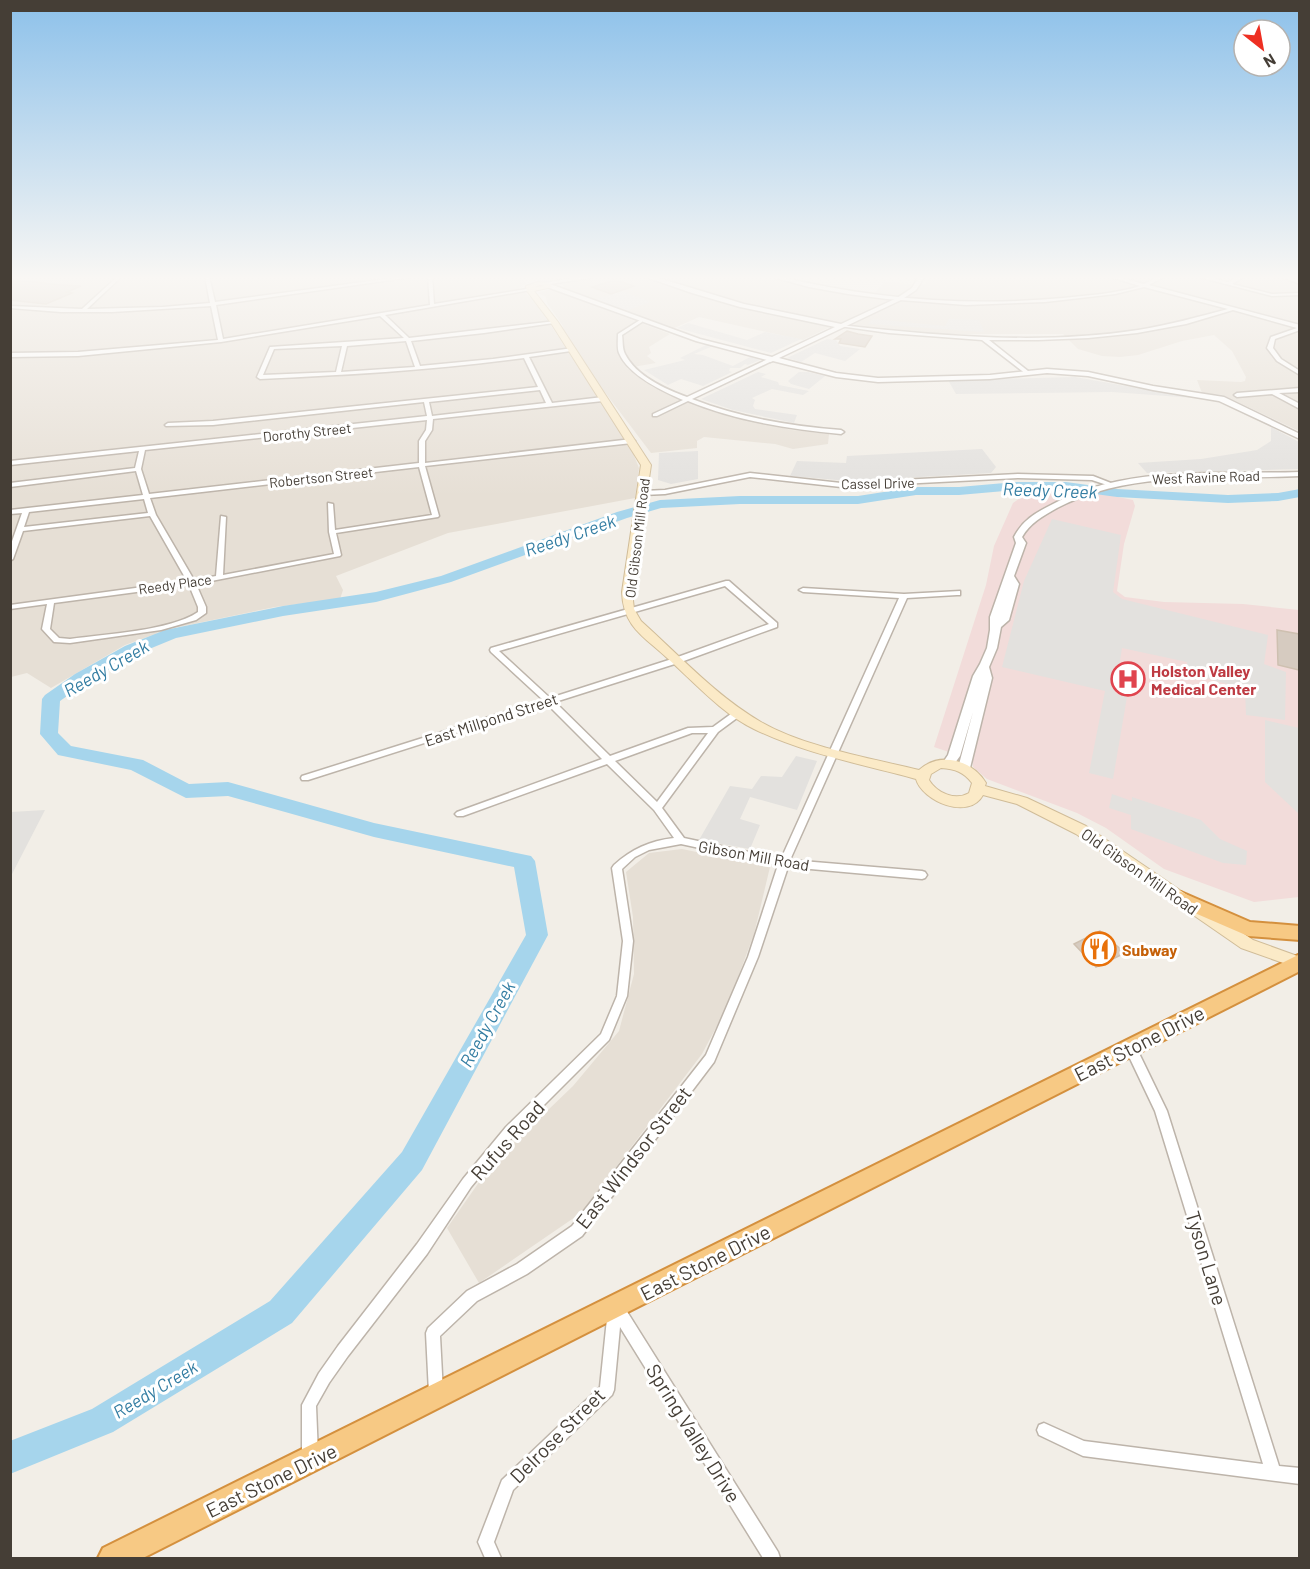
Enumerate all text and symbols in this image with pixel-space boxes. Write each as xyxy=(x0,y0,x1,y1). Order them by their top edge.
north arrow xyxy=(1232,18,1292,78)
text: N xyxy=(1261,50,1279,72)
street label: Dorothy Street xyxy=(262,419,352,445)
street label: Robertson Street xyxy=(268,463,374,491)
street label: West Ravine Road xyxy=(1152,467,1260,487)
street label: Cassel Drive xyxy=(841,474,915,492)
street label: Old Gibson Mill Road xyxy=(621,477,653,599)
water label: Reedy Creek xyxy=(1002,477,1098,503)
water label: Reedy Creek xyxy=(522,509,619,561)
street label: Reedy Place xyxy=(137,570,213,598)
water label: Reedy Creek xyxy=(60,635,153,701)
hospital icon: Holston Valley Medical Center xyxy=(1110,661,1146,697)
place label: Holston Valley Medical Center xyxy=(1151,661,1257,698)
street label: East Millpond Street xyxy=(422,688,560,750)
street label: Old Gibson Mill Road xyxy=(1078,824,1202,918)
street label: Gibson Mill Road xyxy=(697,836,811,874)
restaurant icon: Subway xyxy=(1081,931,1117,967)
place label: Subway xyxy=(1122,940,1177,959)
water label: Reedy Creek xyxy=(454,977,520,1071)
street label: East Stone Drive xyxy=(1070,1000,1208,1086)
street label: East Windsor Street xyxy=(570,1081,696,1233)
street label: Rufus Road xyxy=(465,1095,549,1185)
street label: Tyson Lane xyxy=(1181,1208,1233,1308)
street label: East Stone Drive xyxy=(636,1219,774,1305)
water label: Reedy Creek xyxy=(109,1355,201,1423)
street label: Spring Valley Drive xyxy=(642,1359,746,1507)
street label: Delrose Street xyxy=(504,1382,610,1488)
street label: East Stone Drive xyxy=(202,1438,340,1522)

